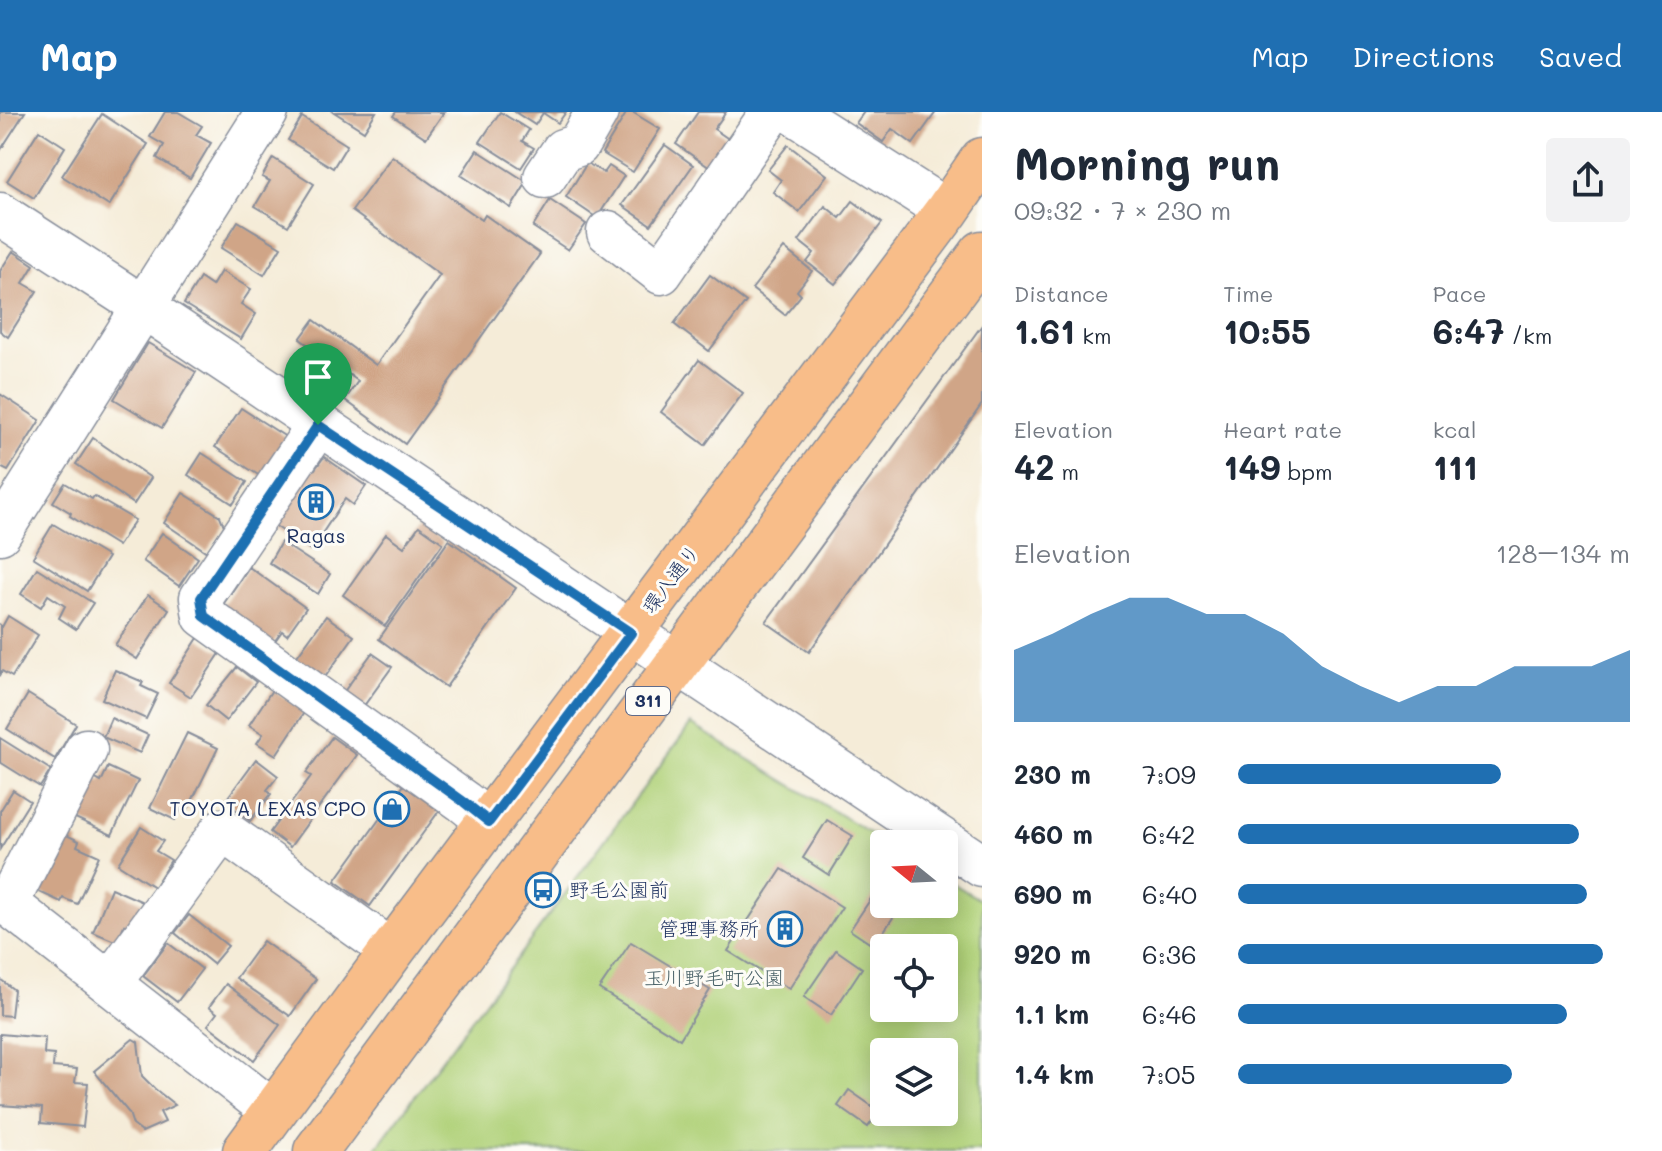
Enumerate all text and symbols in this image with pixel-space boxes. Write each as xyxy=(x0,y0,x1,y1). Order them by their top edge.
text: Map xyxy=(40,31,118,81)
text: Map xyxy=(1252,38,1309,74)
text: Directions xyxy=(1353,38,1495,74)
text: Saved xyxy=(1539,38,1622,74)
text: Morning run xyxy=(1014,134,1280,191)
button: share xyxy=(1546,138,1630,222)
text: 09:32 · 7 × 230 m xyxy=(1014,193,1231,227)
text: Distance xyxy=(1014,279,1109,308)
text: Time xyxy=(1223,279,1273,308)
text: Pace xyxy=(1433,279,1486,308)
text: 1.61 xyxy=(1014,308,1075,353)
text: 10:55 xyxy=(1223,308,1311,353)
text: 6:47 xyxy=(1433,308,1505,353)
text: km xyxy=(1075,321,1111,350)
text: /km xyxy=(1505,321,1552,350)
pin xyxy=(284,343,352,425)
icon: arrive xyxy=(296,355,340,399)
text: Elevation xyxy=(1014,415,1113,444)
text: Heart rate xyxy=(1223,415,1342,444)
text: kcal xyxy=(1433,415,1477,444)
text: 42 xyxy=(1014,444,1055,489)
text: 149 xyxy=(1223,444,1280,489)
text: 111 xyxy=(1433,444,1478,489)
text: m xyxy=(1055,457,1079,486)
text: bpm xyxy=(1280,457,1333,486)
building icon: Ragas xyxy=(297,483,335,521)
place label: Ragas xyxy=(286,522,346,548)
text: Elevation xyxy=(1014,536,1131,570)
text: 128–134 m xyxy=(1496,536,1630,570)
street label: 環八通り xyxy=(636,539,705,618)
road number: 311 xyxy=(626,687,670,715)
text: 230 m xyxy=(1014,757,1091,791)
text: 7:09 xyxy=(1142,757,1196,791)
shop icon: TOYOTA LEXAS CPO xyxy=(373,790,411,828)
place label: TOYOTA LEXAS CPO xyxy=(170,795,366,821)
text: 460 m xyxy=(1014,817,1093,851)
text: 6:42 xyxy=(1142,817,1196,851)
north arrow xyxy=(870,830,958,918)
map controls xyxy=(870,830,958,1126)
bus stop icon: 野毛公園前 xyxy=(524,871,562,909)
place label: 野毛公園前 xyxy=(569,876,669,902)
text: 690 m xyxy=(1014,877,1092,911)
text: 6:40 xyxy=(1142,877,1197,911)
building icon: 管理事務所 xyxy=(766,910,804,948)
place label: 管理事務所 xyxy=(659,915,759,941)
button: locate xyxy=(870,934,958,1022)
text: 920 m xyxy=(1014,937,1091,971)
text: 6:36 xyxy=(1142,937,1197,971)
park label: 玉川野毛町公園 xyxy=(644,964,784,990)
text: 1.1 km xyxy=(1014,997,1089,1031)
text: 6:46 xyxy=(1142,997,1197,1031)
button: layers xyxy=(870,1038,958,1126)
text: 1.4 km xyxy=(1014,1057,1094,1091)
text: 7:05 xyxy=(1142,1057,1196,1091)

